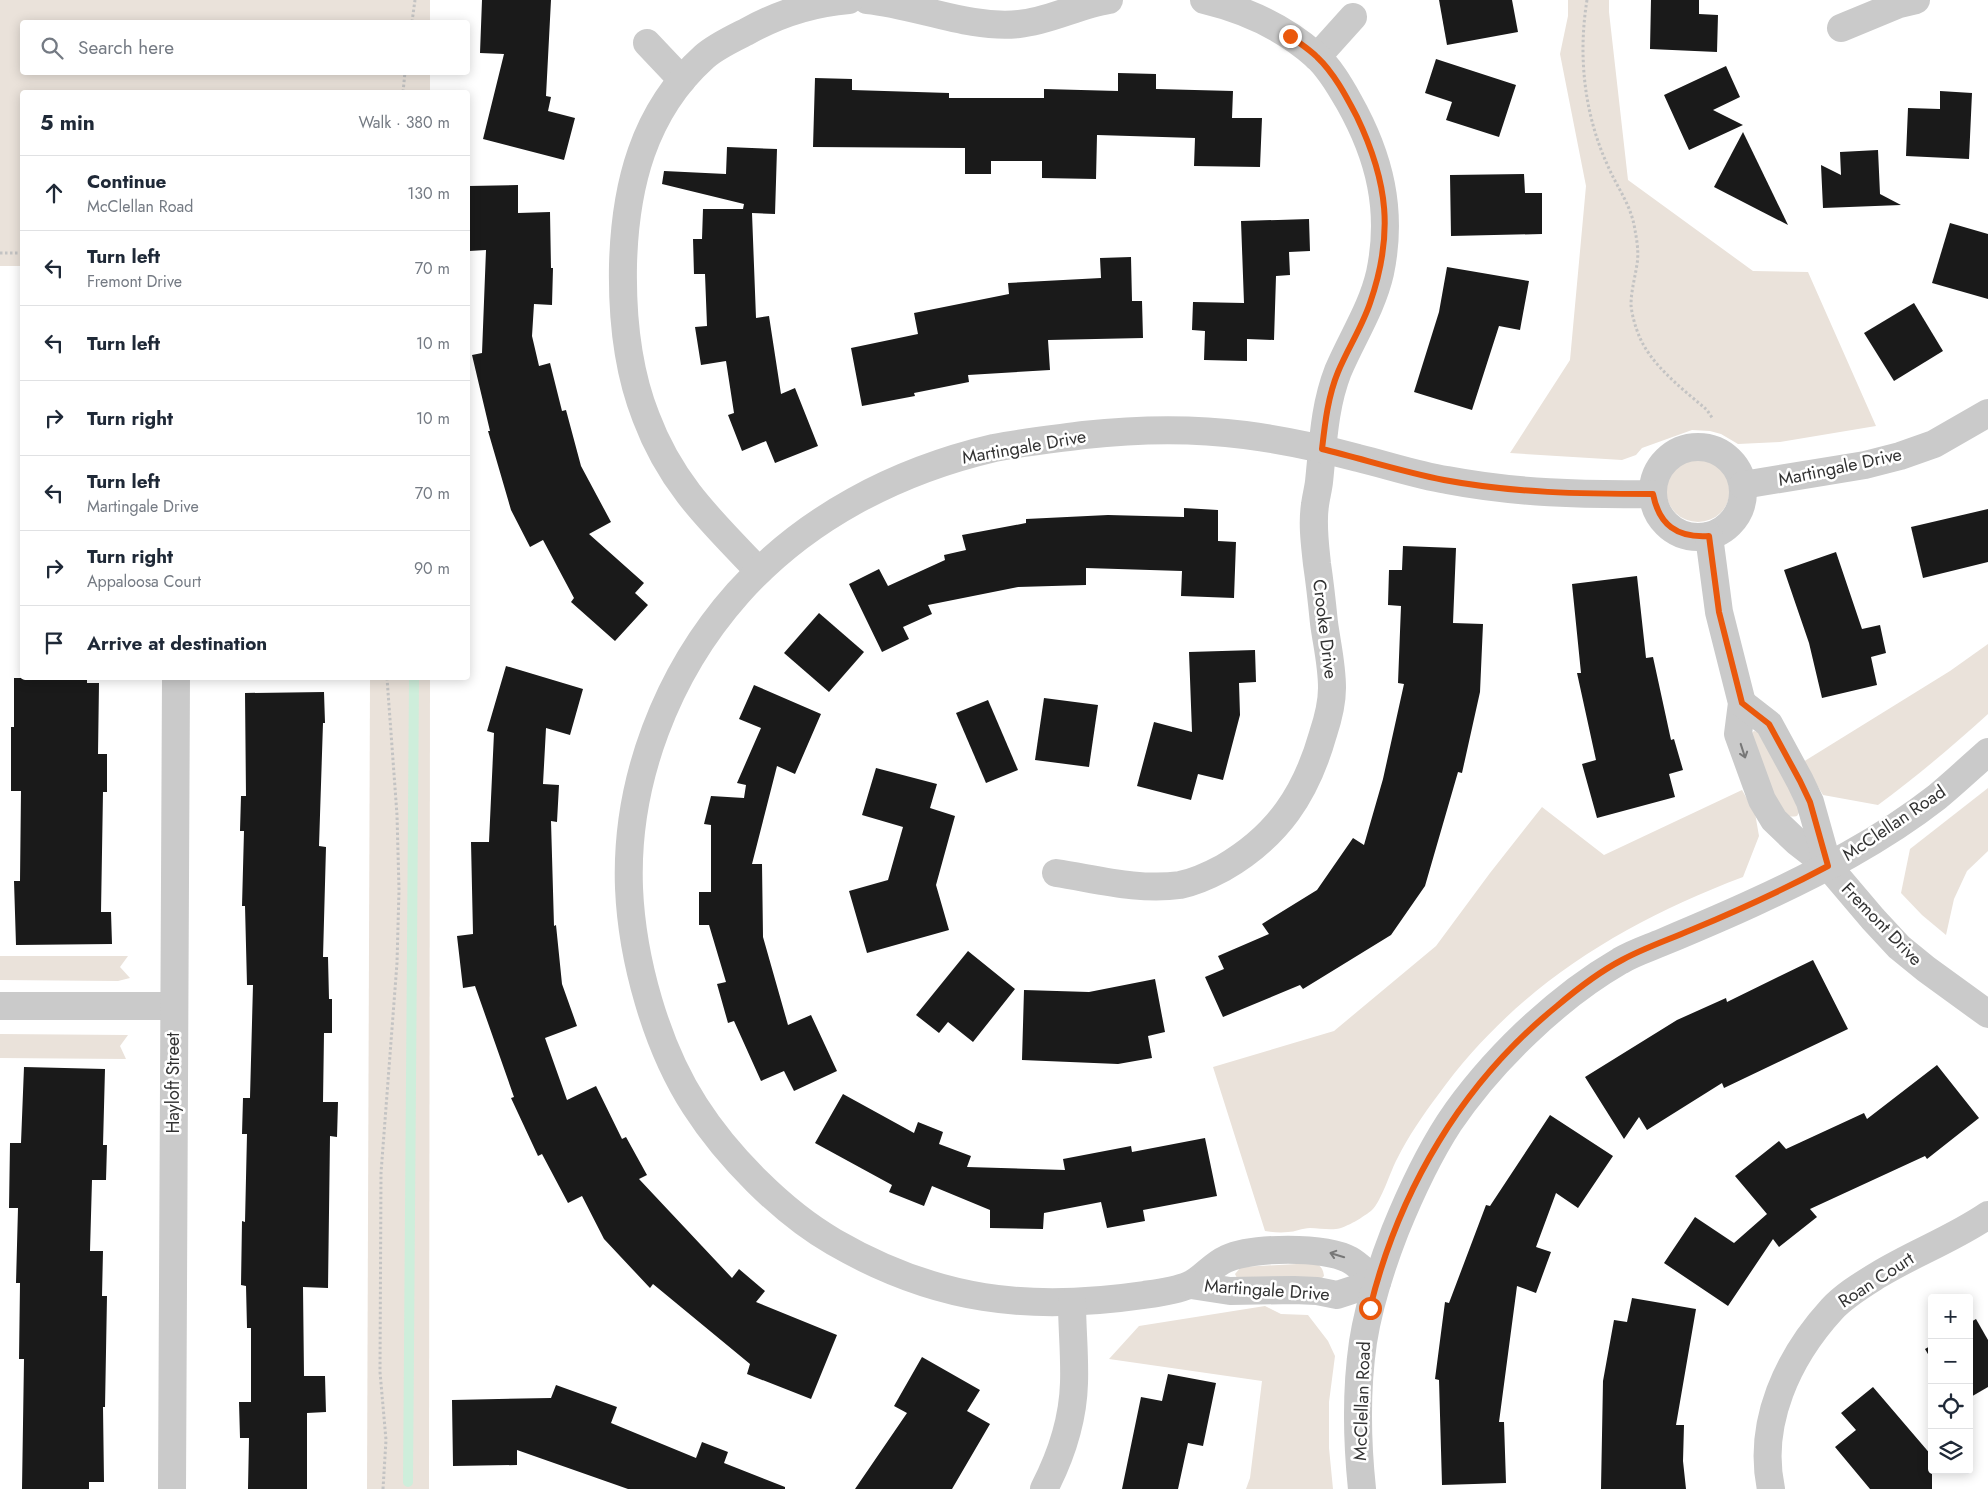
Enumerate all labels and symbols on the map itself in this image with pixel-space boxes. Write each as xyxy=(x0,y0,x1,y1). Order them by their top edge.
route end xyxy=(1279,25,1302,48)
street label: Martingale Drive xyxy=(960,423,1088,471)
street label: Martingale Drive xyxy=(1776,441,1904,493)
street label: Crooke Drive xyxy=(1306,578,1344,680)
one-way arrow xyxy=(1739,742,1748,758)
street label: McClellan Road xyxy=(1837,779,1951,867)
street label: Fremont Drive xyxy=(1836,877,1928,971)
street label: Hayloft Street xyxy=(160,1032,186,1134)
street label: Roan Court xyxy=(1833,1245,1920,1314)
one-way arrow xyxy=(1329,1250,1345,1260)
street label: Martingale Drive xyxy=(1203,1273,1331,1307)
route start xyxy=(1359,1297,1382,1320)
street label: McClellan Road xyxy=(1347,1341,1377,1461)

